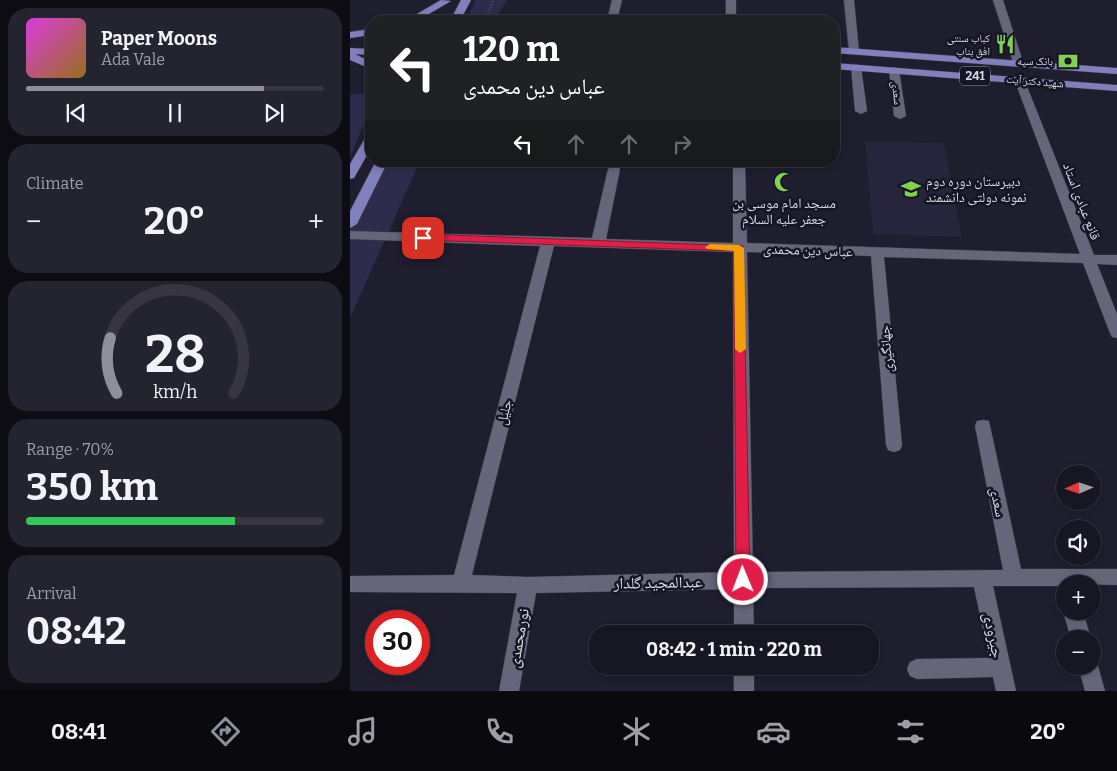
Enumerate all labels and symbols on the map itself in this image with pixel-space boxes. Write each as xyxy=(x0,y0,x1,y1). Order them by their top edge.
place label: کباب سنتی افق بناب xyxy=(947,32,990,58)
restaurant icon: کباب سنتی افق بناب xyxy=(994,33,1016,55)
bank icon: بانک سپه xyxy=(1057,50,1079,72)
place label: بانک سپه xyxy=(1017,55,1053,68)
road number: 241 xyxy=(960,66,990,85)
street label: شهید دکتر آیت xyxy=(1006,72,1064,90)
street label: سعدی xyxy=(889,80,904,106)
street label: قانع عبادی استاد xyxy=(1058,160,1104,243)
mosque icon: مسجد امام موسی بن جعفر علیه السلام xyxy=(773,171,795,193)
place label: دبیرستان دوره دوم نمونه دولتی دانشمند xyxy=(926,173,1027,206)
school or university icon: دبیرستان دوره دوم نمونه دولتی دانشمند xyxy=(900,178,922,200)
place label: مسجد امام موسی بن جعفر علیه السلام xyxy=(732,195,836,229)
pin xyxy=(402,217,444,259)
street label: عباس دین محمدی xyxy=(763,240,853,261)
street label: جهانگیری xyxy=(876,325,897,373)
street label: جلیل xyxy=(493,398,516,427)
north arrow xyxy=(1056,465,1101,510)
street label: سعدی xyxy=(986,486,1009,519)
position arrow xyxy=(716,553,768,605)
street label: عبدالمجید گلدار xyxy=(612,572,703,593)
street label: نورمحمدی xyxy=(504,607,534,670)
speed limit sign: 30 xyxy=(365,610,430,675)
street label: جیرودی xyxy=(978,610,1008,660)

